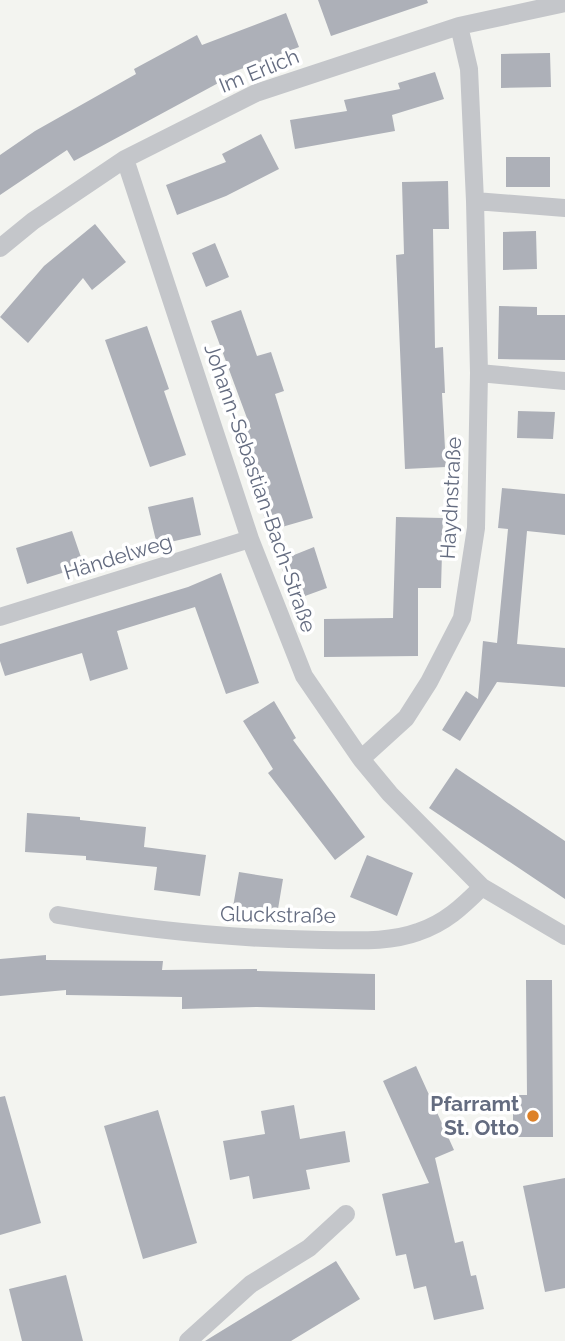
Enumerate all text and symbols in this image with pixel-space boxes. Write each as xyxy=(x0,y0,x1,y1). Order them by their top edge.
street label: Im Erlich xyxy=(215,43,302,98)
street label: Johann-Sebastian-Bach-Straße xyxy=(199,340,322,635)
street label: Haydnstraße xyxy=(435,436,466,560)
street label: Händelweg xyxy=(61,528,175,585)
street label: Gluckstraße xyxy=(220,901,336,928)
place label: Pfarramt St. Otto xyxy=(430,1091,519,1140)
marker: Pfarramt St. Otto xyxy=(525,1108,541,1124)

